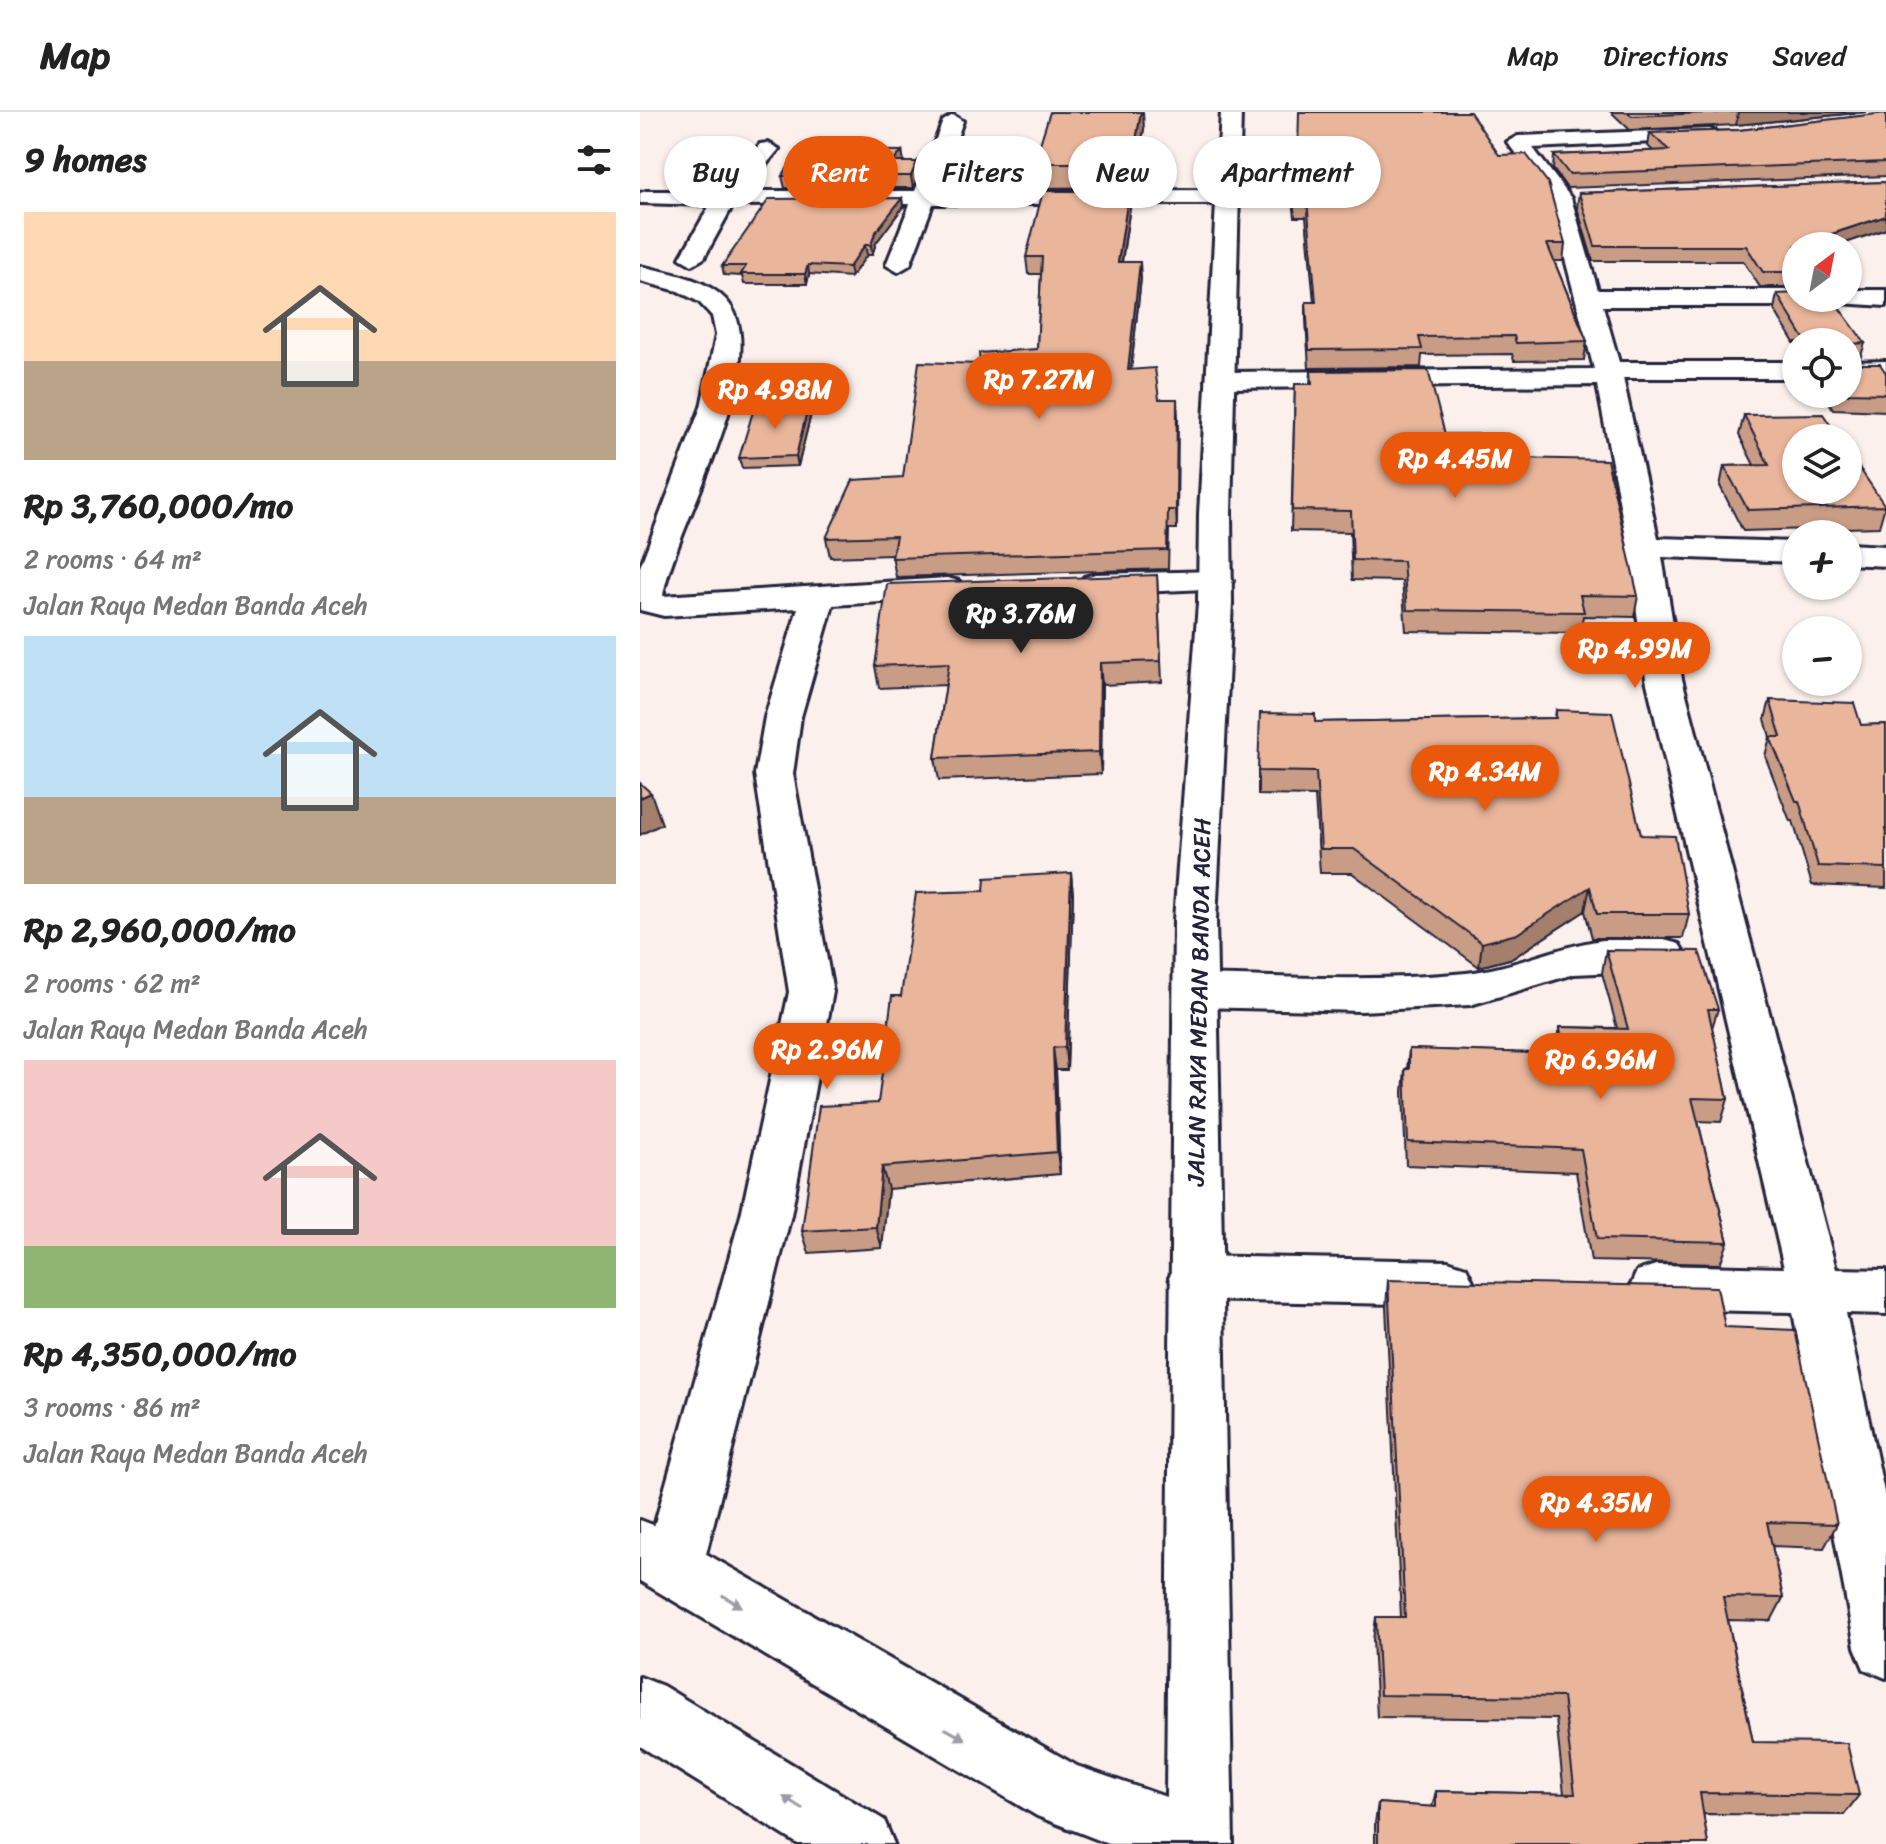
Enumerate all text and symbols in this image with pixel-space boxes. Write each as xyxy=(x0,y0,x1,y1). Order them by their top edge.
text: Map xyxy=(40,22,110,89)
text: Map xyxy=(1507,31,1559,80)
text: Directions xyxy=(1603,31,1728,80)
text: Saved xyxy=(1772,31,1846,80)
text: 9 homes xyxy=(24,130,146,190)
chip: Buy xyxy=(664,136,767,208)
chip: Rent xyxy=(783,136,898,208)
chip: Filters xyxy=(914,136,1052,208)
chip: New xyxy=(1068,136,1177,208)
chip: Apartment xyxy=(1193,136,1381,208)
icon: filters xyxy=(572,138,616,182)
north arrow xyxy=(1782,232,1862,312)
map controls xyxy=(1782,232,1862,696)
icon: home xyxy=(248,264,392,408)
button: locate xyxy=(1782,328,1862,408)
pin: Rp 7.27M xyxy=(956,353,1122,421)
text: Rp 7.27M xyxy=(984,356,1094,402)
pin: Rp 4.98M xyxy=(692,363,858,431)
text: Rp 4.98M xyxy=(718,366,832,412)
button: layers xyxy=(1782,424,1862,504)
pin: Rp 4.45M xyxy=(1372,432,1538,500)
text: Rp 4.45M xyxy=(1398,435,1512,481)
text: Rp 3,760,000/mo xyxy=(24,476,293,536)
button: + xyxy=(1782,520,1862,600)
text: 2 rooms · 64 m² xyxy=(24,536,202,582)
text: Jalan Raya Medan Banda Aceh xyxy=(24,582,368,628)
pin: Rp 3.76M xyxy=(938,587,1104,655)
text: Rp 3.76M xyxy=(966,590,1076,636)
button: − xyxy=(1782,616,1862,696)
pin: Rp 4.99M xyxy=(1552,622,1718,690)
text: Rp 4.99M xyxy=(1578,625,1692,671)
icon: home xyxy=(248,688,392,832)
pin: Rp 4.34M xyxy=(1402,745,1568,813)
text: Rp 4.34M xyxy=(1429,748,1541,794)
street label: JALAN RAYA MEDAN BANDA ACEH xyxy=(1175,818,1223,1187)
text: Rp 2,960,000/mo xyxy=(24,900,296,960)
text: 2 rooms · 62 m² xyxy=(24,960,201,1006)
text: Jalan Raya Medan Banda Aceh xyxy=(24,1006,368,1052)
pin: Rp 2.96M xyxy=(744,1023,910,1091)
text: Rp 2.96M xyxy=(771,1026,883,1072)
pin: Rp 6.96M xyxy=(1518,1033,1684,1101)
text: Rp 6.96M xyxy=(1546,1036,1656,1082)
icon: home xyxy=(248,1112,392,1256)
text: Rp 4,350,000/mo xyxy=(24,1324,297,1384)
text: 3 rooms · 86 m² xyxy=(24,1384,201,1430)
text: Jalan Raya Medan Banda Aceh xyxy=(24,1430,368,1476)
pin: Rp 4.35M xyxy=(1513,1476,1679,1544)
text: Rp 4.35M xyxy=(1540,1479,1652,1525)
one-way arrow xyxy=(721,1594,743,1608)
one-way arrow xyxy=(944,1727,967,1741)
one-way arrow xyxy=(782,1796,804,1810)

